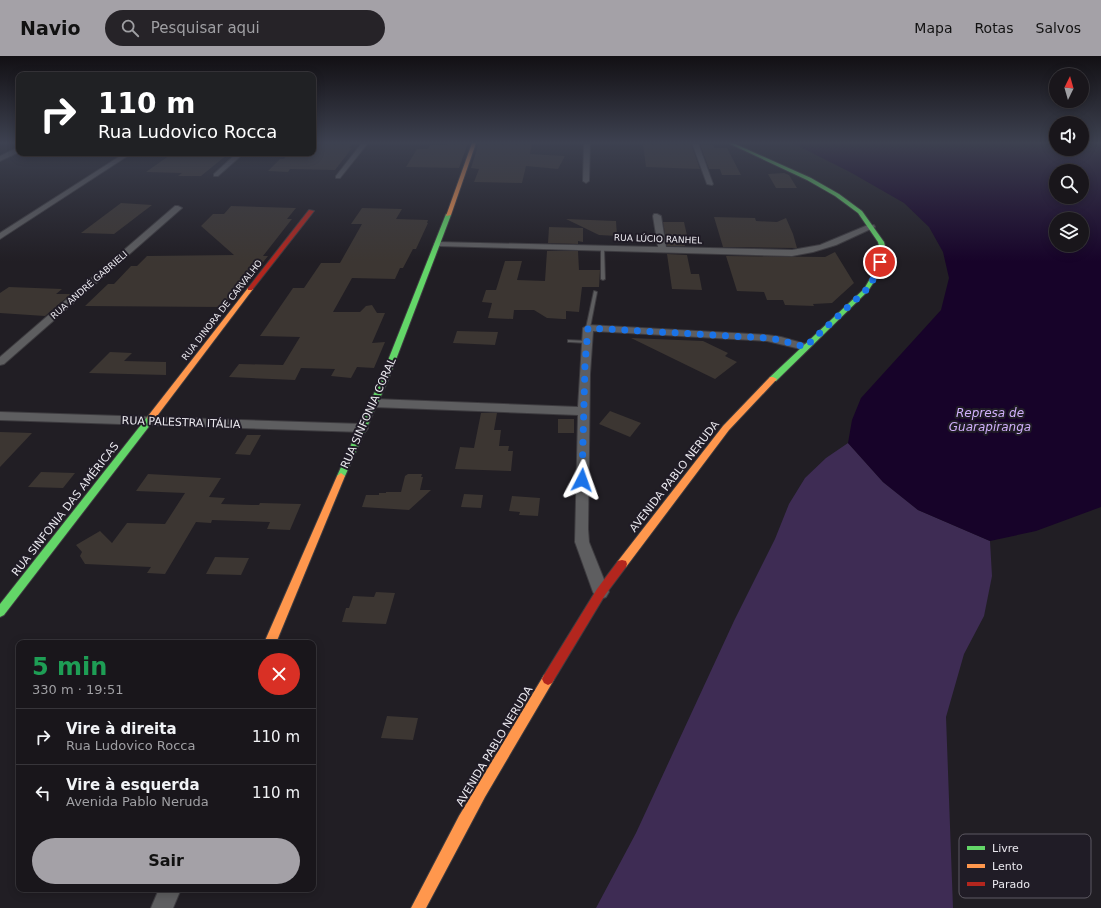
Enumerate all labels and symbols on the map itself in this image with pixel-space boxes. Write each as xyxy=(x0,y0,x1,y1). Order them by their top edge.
north arrow xyxy=(1049,68,1089,108)
street label: RUA LÚCIO RANHEL xyxy=(614,231,702,246)
pin xyxy=(863,245,897,279)
street label: RUA ANDRÉ GABRIELI xyxy=(48,248,129,321)
street label: RUA DINORA DE CARVALHO xyxy=(180,258,264,362)
street label: RUA SINFONIA CORAL xyxy=(338,355,399,471)
water label: Represa de Guarapiranga xyxy=(949,406,1031,434)
street label: RUA PALESTRA ITÁLIA xyxy=(121,414,241,431)
street label: AVENIDA PABLO NERUDA xyxy=(627,418,722,535)
street label: RUA SINFONIA DAS AMÉRICAS xyxy=(9,440,122,579)
position arrow xyxy=(561,459,603,501)
street label: AVENIDA PABLO NERUDA xyxy=(453,684,536,809)
legend xyxy=(959,834,1091,898)
text: Livre xyxy=(992,842,1019,855)
text: Lento xyxy=(992,860,1023,873)
text: Parado xyxy=(992,878,1030,891)

